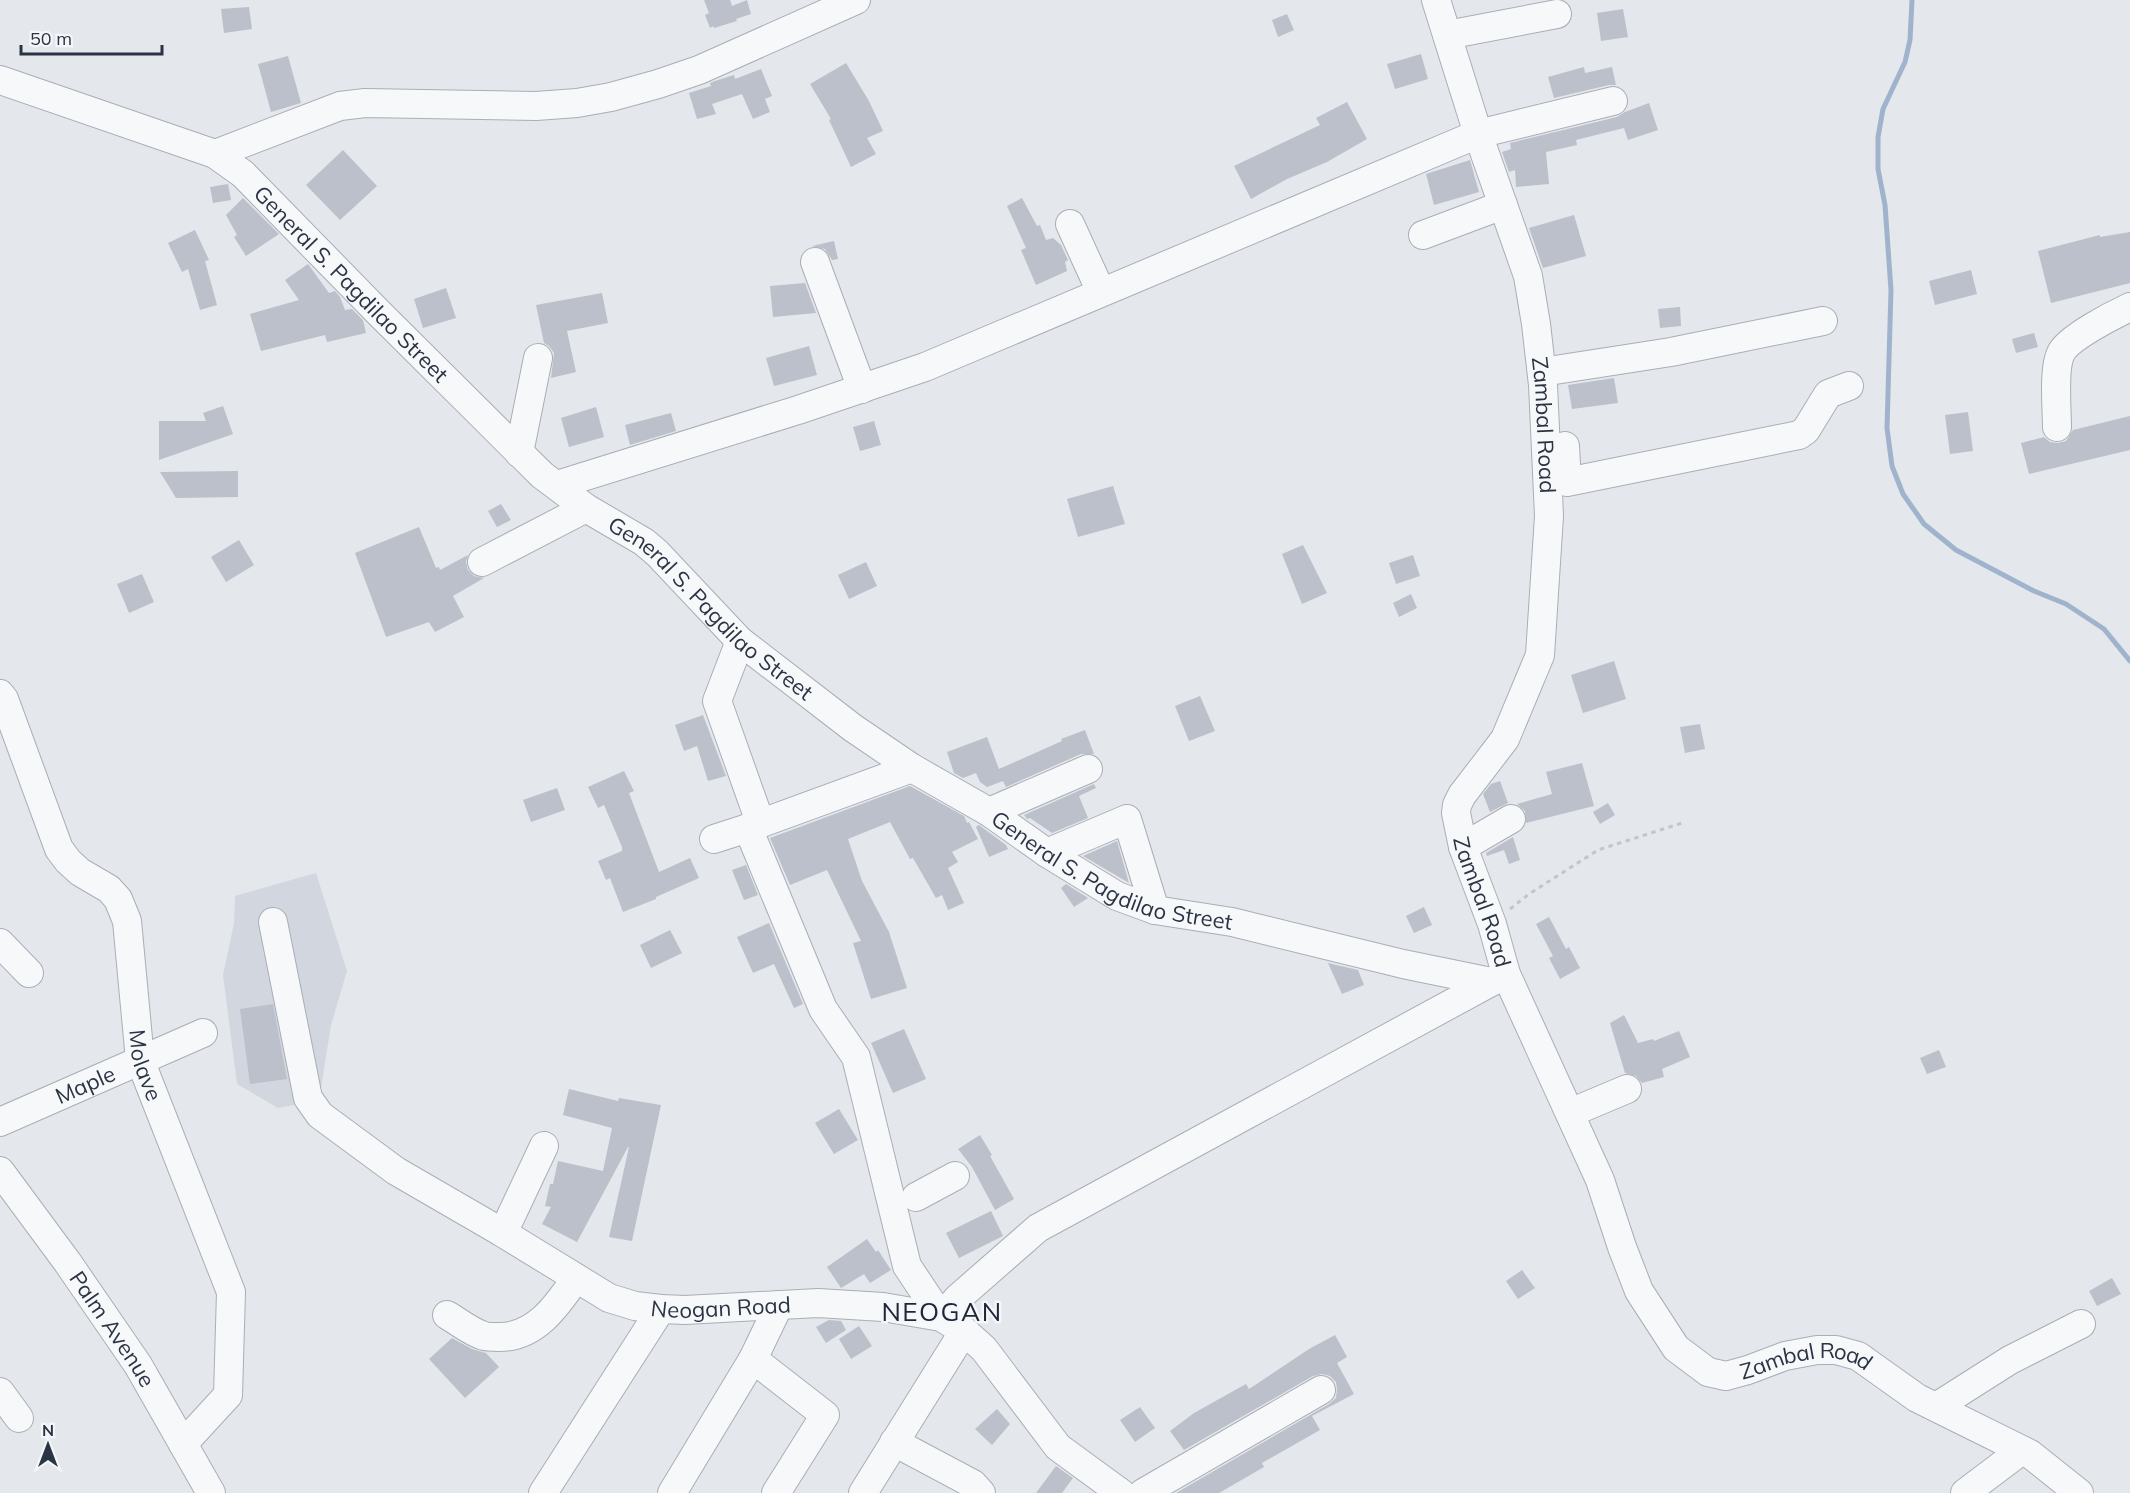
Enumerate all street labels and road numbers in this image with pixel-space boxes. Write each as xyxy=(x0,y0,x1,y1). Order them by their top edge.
street label: General S. Pagdilao Street xyxy=(248,179,455,388)
street label: Zambal Road xyxy=(1526,355,1562,494)
street label: General S. Pagdilao Street xyxy=(603,510,819,706)
street label: General S. Pagdilao Street xyxy=(986,804,1235,936)
street label: Zambal Road xyxy=(1447,834,1517,970)
street label: Molave xyxy=(123,1028,169,1105)
street label: Maple xyxy=(51,1059,119,1110)
street label: Palm Avenue xyxy=(64,1265,162,1392)
street label: Neogan Road xyxy=(649,1290,792,1324)
street label: Zambal Road xyxy=(1737,1336,1878,1386)

